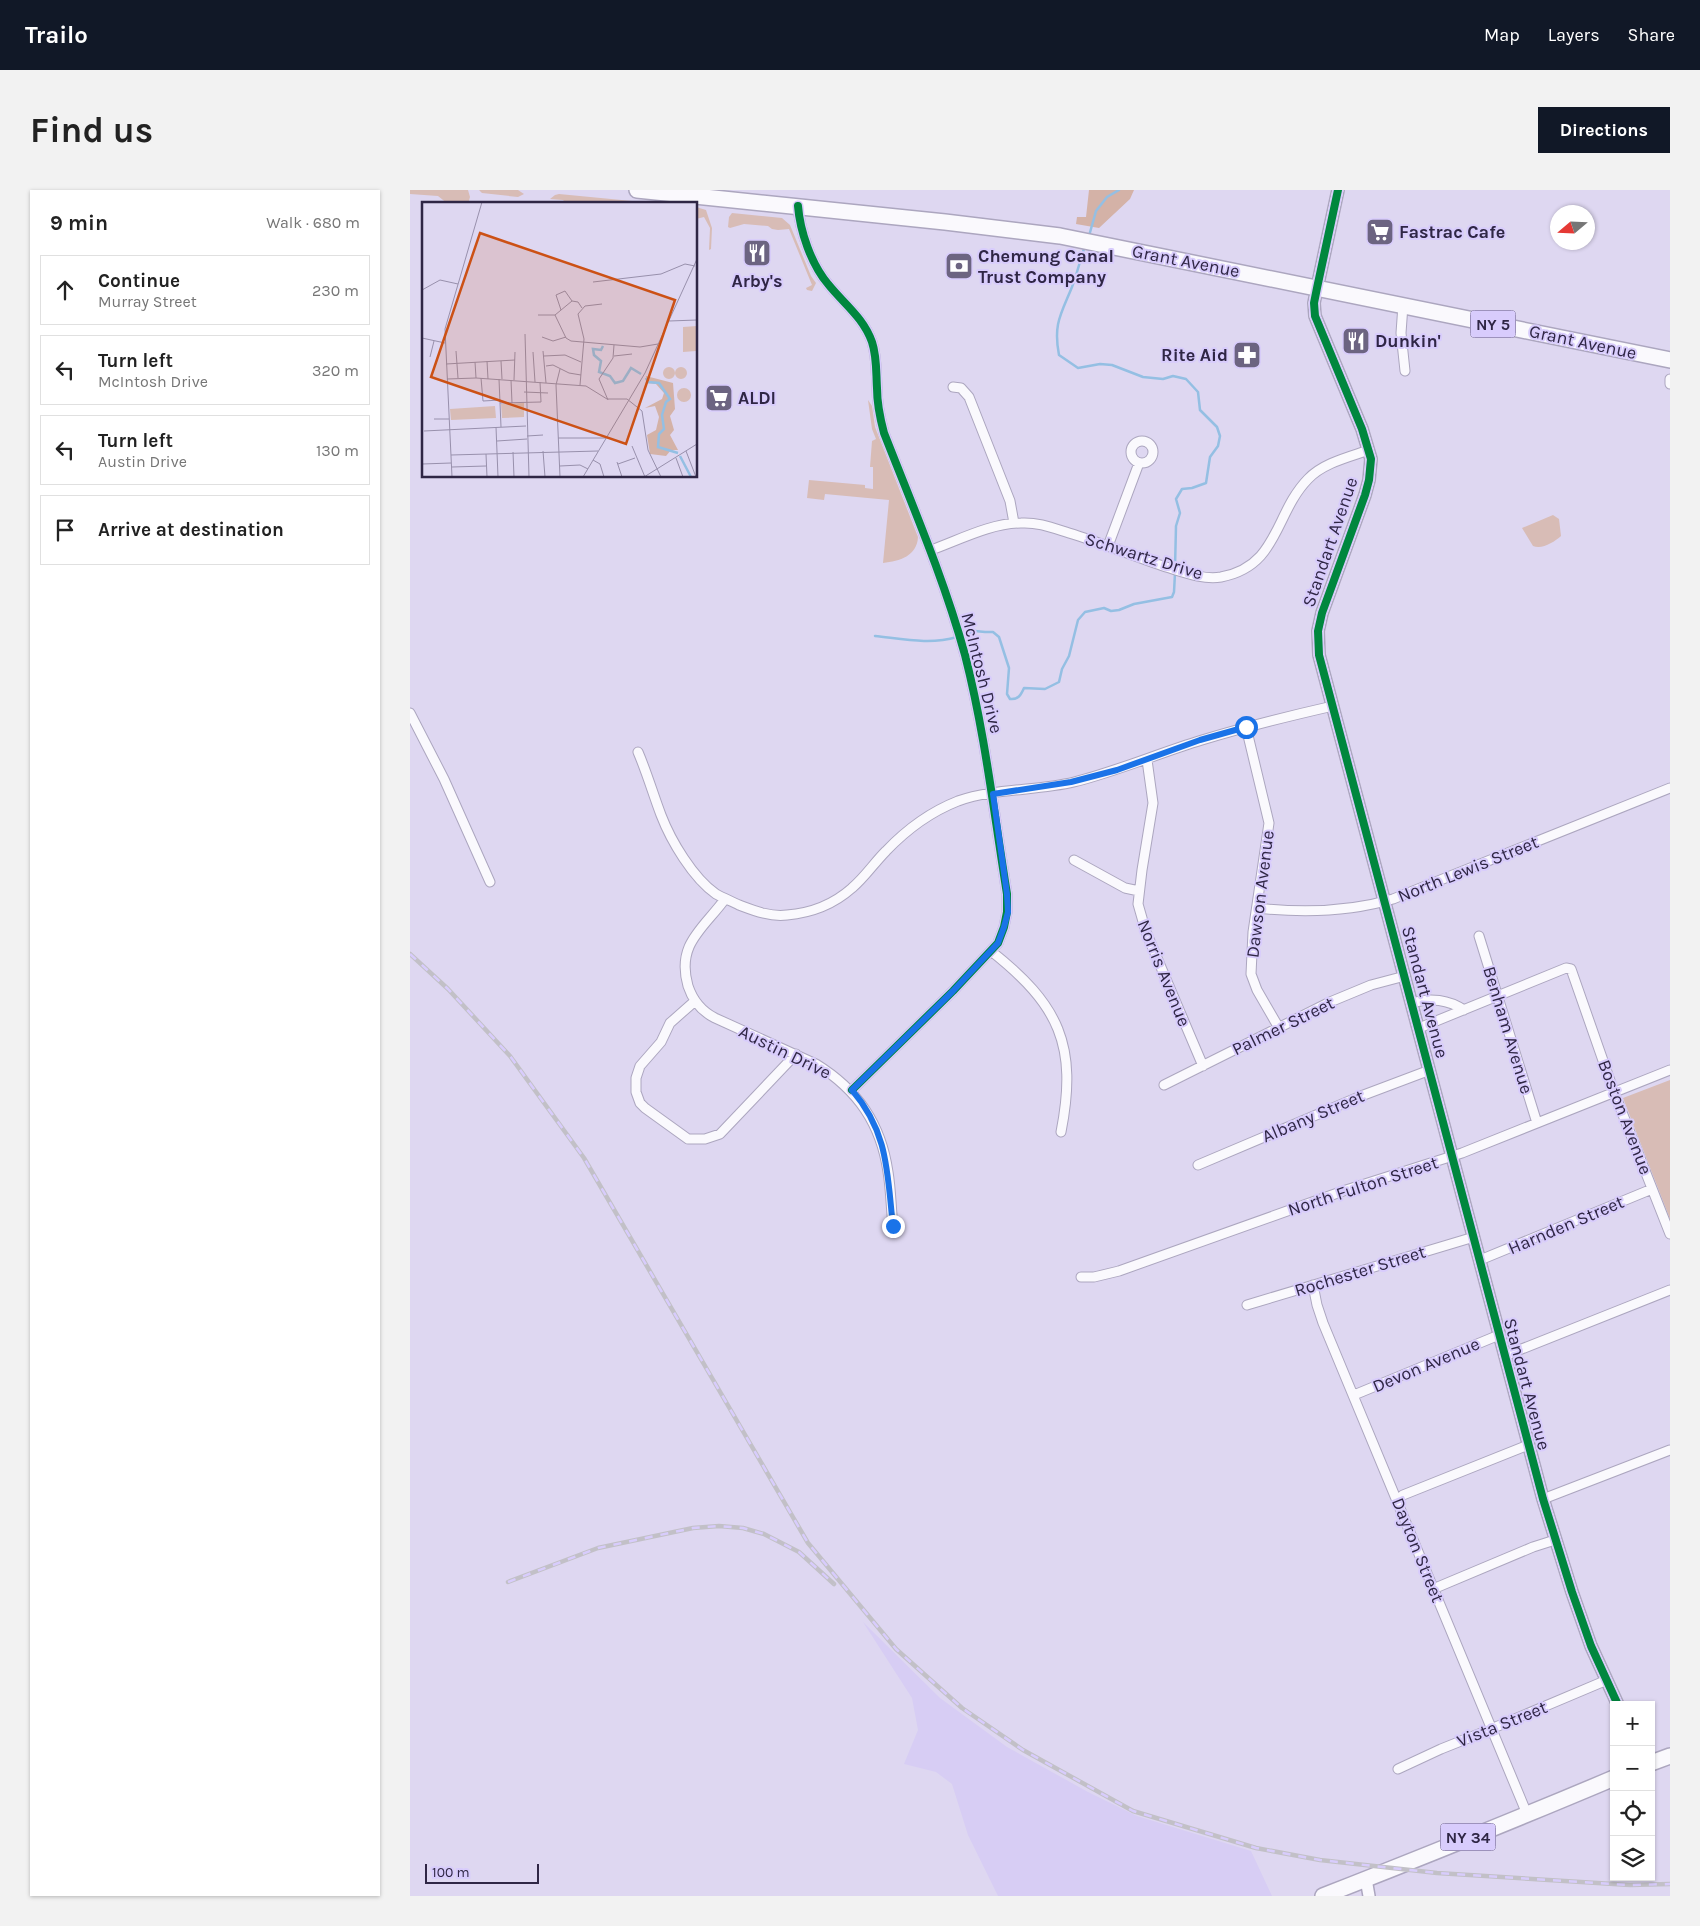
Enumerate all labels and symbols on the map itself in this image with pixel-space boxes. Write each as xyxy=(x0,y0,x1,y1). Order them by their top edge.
inset map xyxy=(422,202,698,478)
north arrow xyxy=(1550,205,1595,250)
supermarket icon: Fastrac Cafe xyxy=(1365,217,1395,247)
place label: Fastrac Cafe xyxy=(1399,221,1505,243)
restaurant icon: Arby's xyxy=(742,238,772,268)
street label: Grant Avenue xyxy=(1130,240,1242,282)
place label: Chemung Canal Trust Company xyxy=(978,245,1114,288)
bank icon: Chemung Canal Trust Company xyxy=(944,251,974,281)
place label: Arby's xyxy=(731,270,783,292)
road number: NY 5 xyxy=(1470,310,1516,338)
street label: Grant Avenue xyxy=(1527,320,1639,364)
restaurant icon: Dunkin' xyxy=(1341,326,1371,356)
place label: Dunkin' xyxy=(1375,330,1441,352)
pharmacy icon: Rite Aid xyxy=(1232,340,1262,370)
place label: Rite Aid xyxy=(1161,344,1228,366)
supermarket icon: ALDI xyxy=(704,383,734,413)
place label: ALDI xyxy=(738,387,776,409)
street label: Standart Avenue xyxy=(1297,474,1363,610)
street label: Schwartz Drive xyxy=(1082,528,1206,584)
street label: McIntosh Drive xyxy=(956,610,1008,736)
route start xyxy=(1235,716,1258,739)
street label: Dawson Avenue xyxy=(1241,829,1279,959)
street label: North Lewis Street xyxy=(1394,831,1542,907)
street label: Norris Avenue xyxy=(1133,916,1195,1030)
street label: Standart Avenue xyxy=(1397,924,1453,1060)
street label: Benham Avenue xyxy=(1478,963,1538,1097)
street label: Palmer Street xyxy=(1228,992,1338,1060)
street label: Austin Drive xyxy=(735,1020,835,1084)
street label: Boston Avenue xyxy=(1593,1056,1657,1178)
street label: Albany Street xyxy=(1259,1085,1368,1147)
street label: North Fulton Street xyxy=(1285,1151,1441,1221)
street label: Harnden Street xyxy=(1505,1191,1627,1259)
route end xyxy=(882,1215,905,1238)
street label: Rochester Street xyxy=(1292,1241,1428,1301)
street label: Standart Avenue xyxy=(1499,1316,1555,1452)
street label: Devon Avenue xyxy=(1369,1333,1483,1397)
street label: Dayton Street xyxy=(1387,1494,1449,1606)
street label: Vista Street xyxy=(1454,1696,1551,1752)
road number: NY 34 xyxy=(1440,1824,1496,1850)
scale bar xyxy=(425,1861,539,1884)

